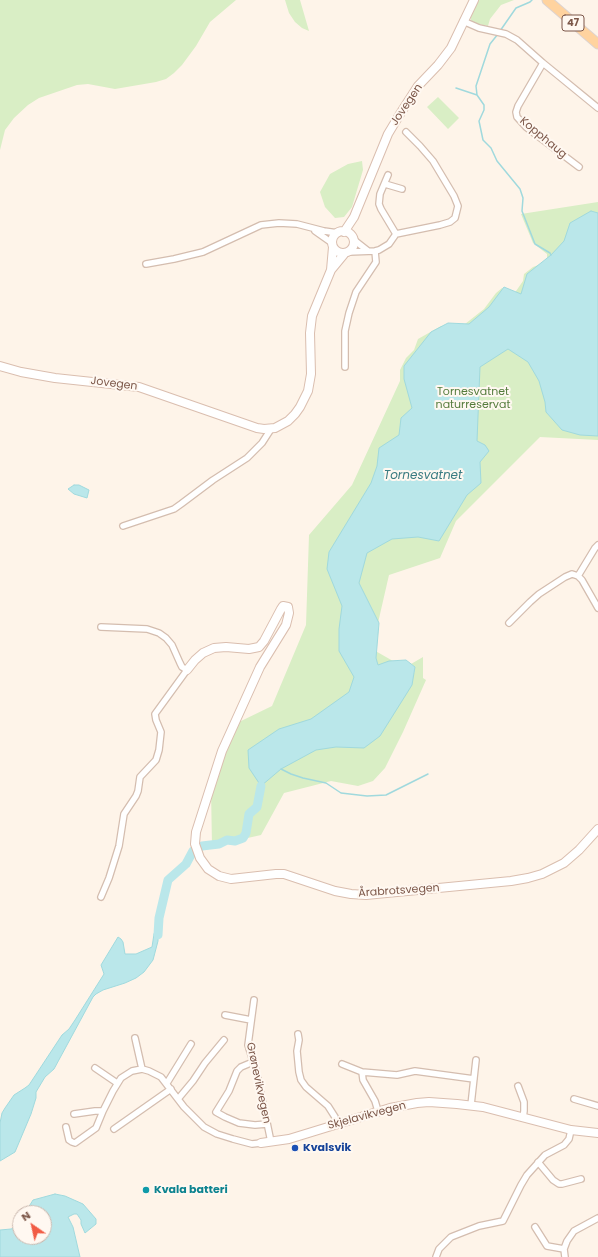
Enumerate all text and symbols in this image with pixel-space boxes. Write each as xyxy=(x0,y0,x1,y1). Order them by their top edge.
road number: 47 xyxy=(562,15,584,31)
street label: Jovegen xyxy=(388,82,426,128)
street label: Kopphaug xyxy=(517,114,569,162)
street label: Jovegen xyxy=(90,375,138,393)
park label: Tornesvatnet naturreservat xyxy=(436,385,510,411)
water label: Tornesvatnet xyxy=(384,469,462,483)
street label: Årabrotsvegen xyxy=(358,882,440,900)
street label: Grønevikvegen xyxy=(243,1041,273,1125)
street label: Skjelavikvegen xyxy=(326,1099,408,1133)
place label: Kvalsvik xyxy=(303,1141,351,1155)
marker: Kvalsvik xyxy=(290,1143,300,1153)
place label: Kvala batteri xyxy=(154,1183,228,1197)
marker: Kvala batteri xyxy=(141,1185,151,1195)
north arrow xyxy=(12,1205,52,1245)
text: N xyxy=(18,1207,34,1225)

